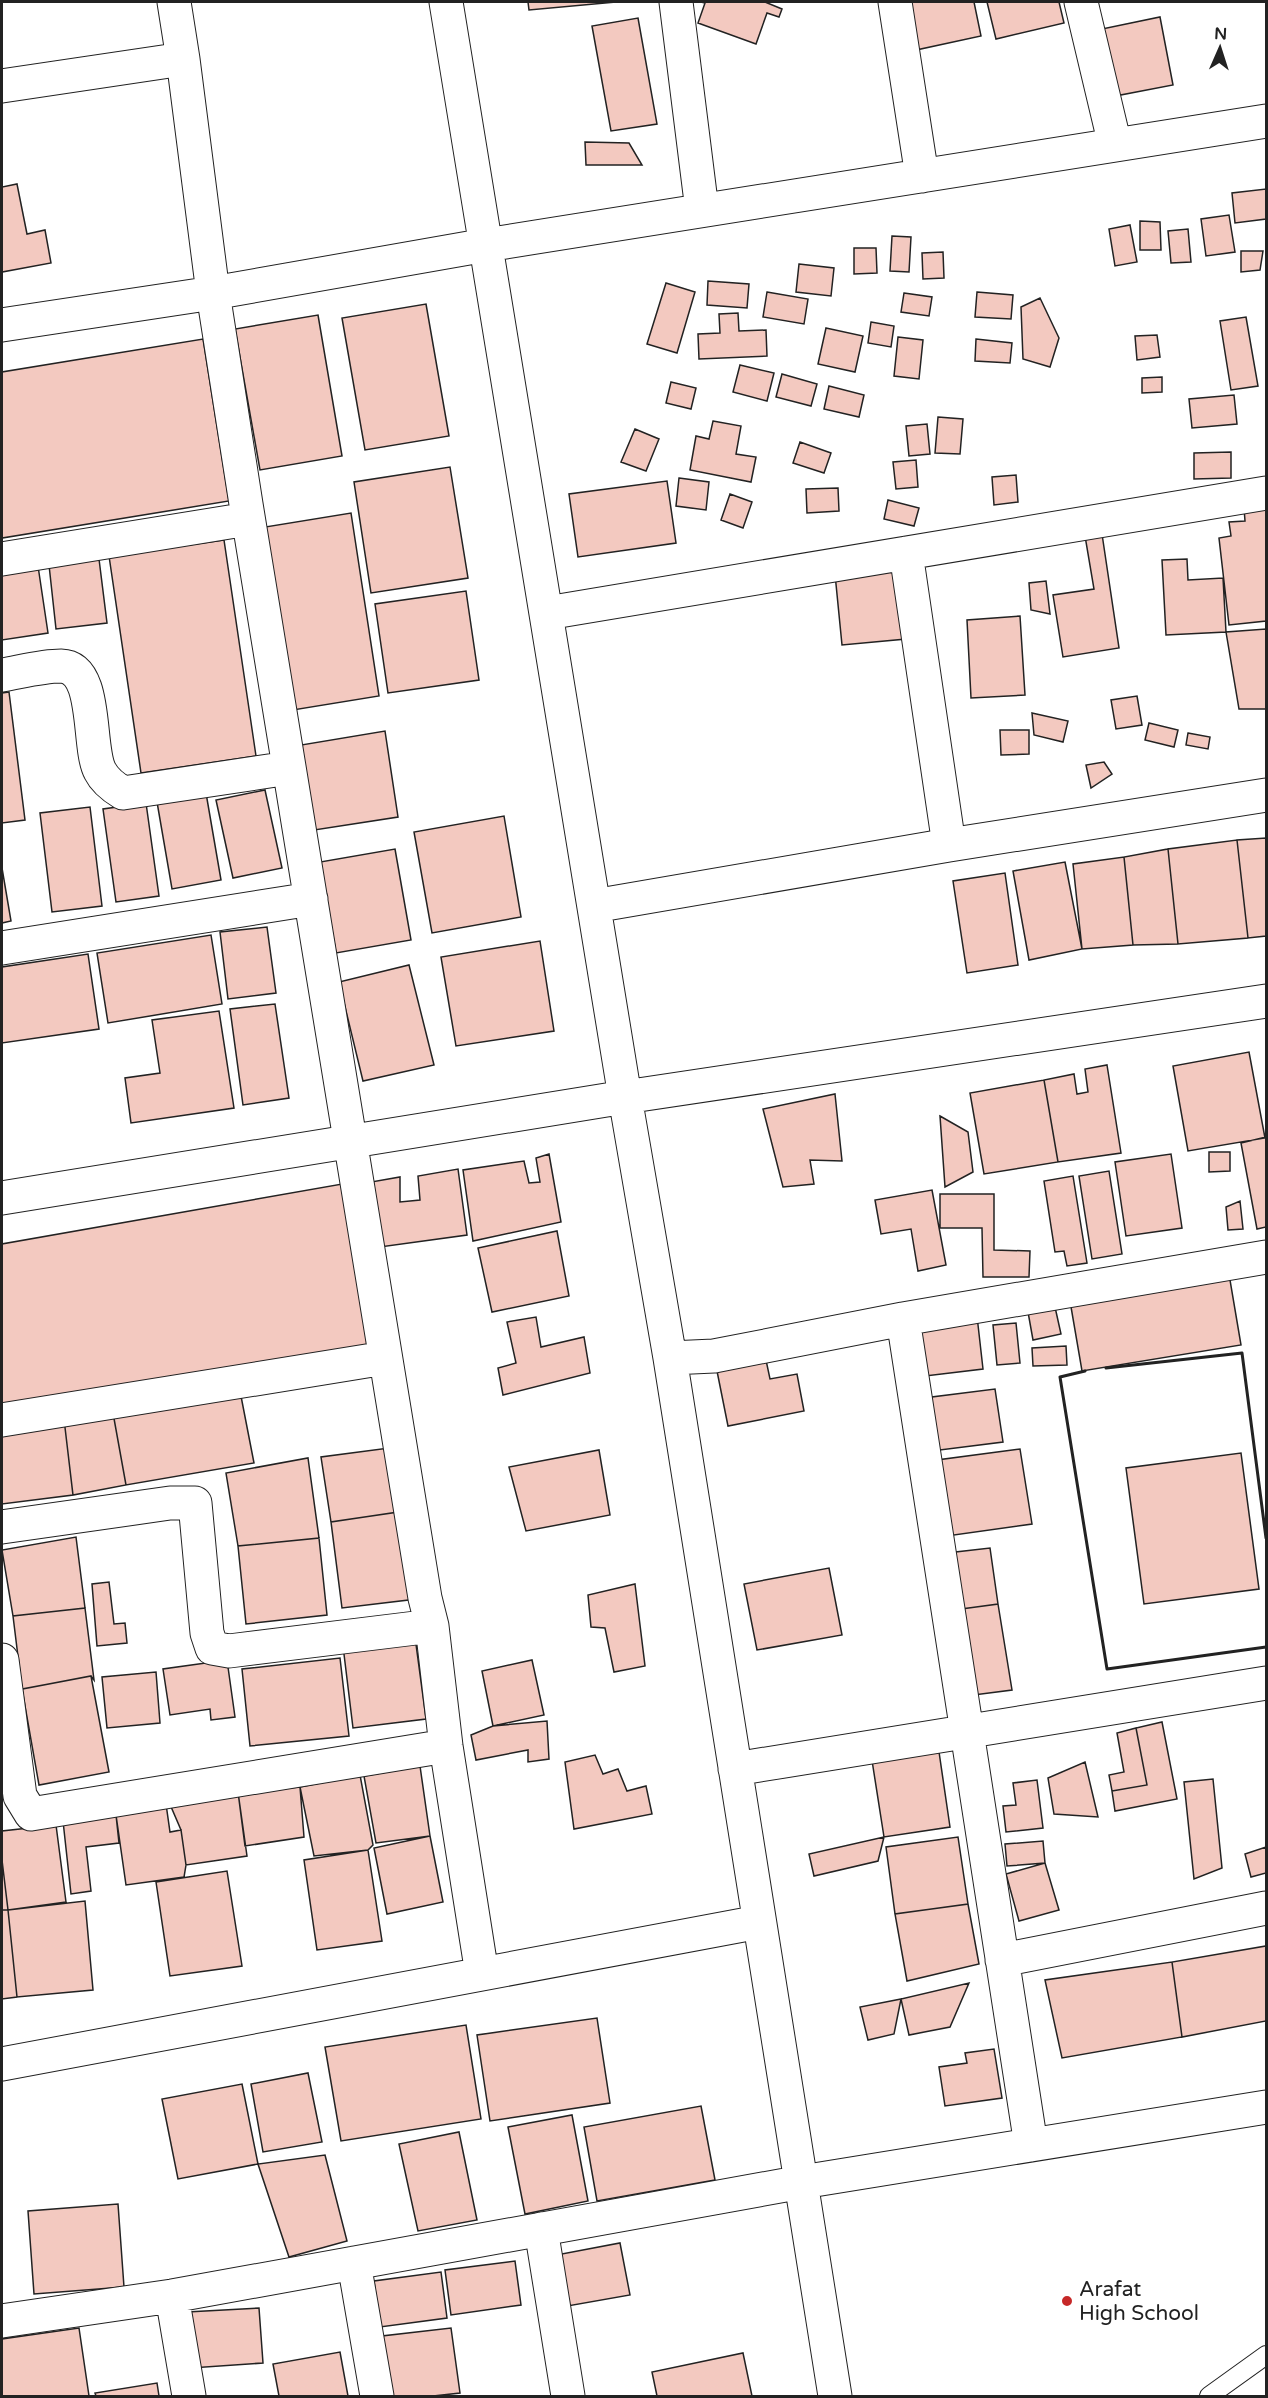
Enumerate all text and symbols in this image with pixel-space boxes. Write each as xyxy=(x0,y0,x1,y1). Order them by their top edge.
north arrow xyxy=(1190,18,1250,78)
text: N xyxy=(1214,24,1228,44)
place label: Arafat High School xyxy=(1079,2277,1199,2326)
marker: Arafat High School xyxy=(1060,2294,1074,2308)

